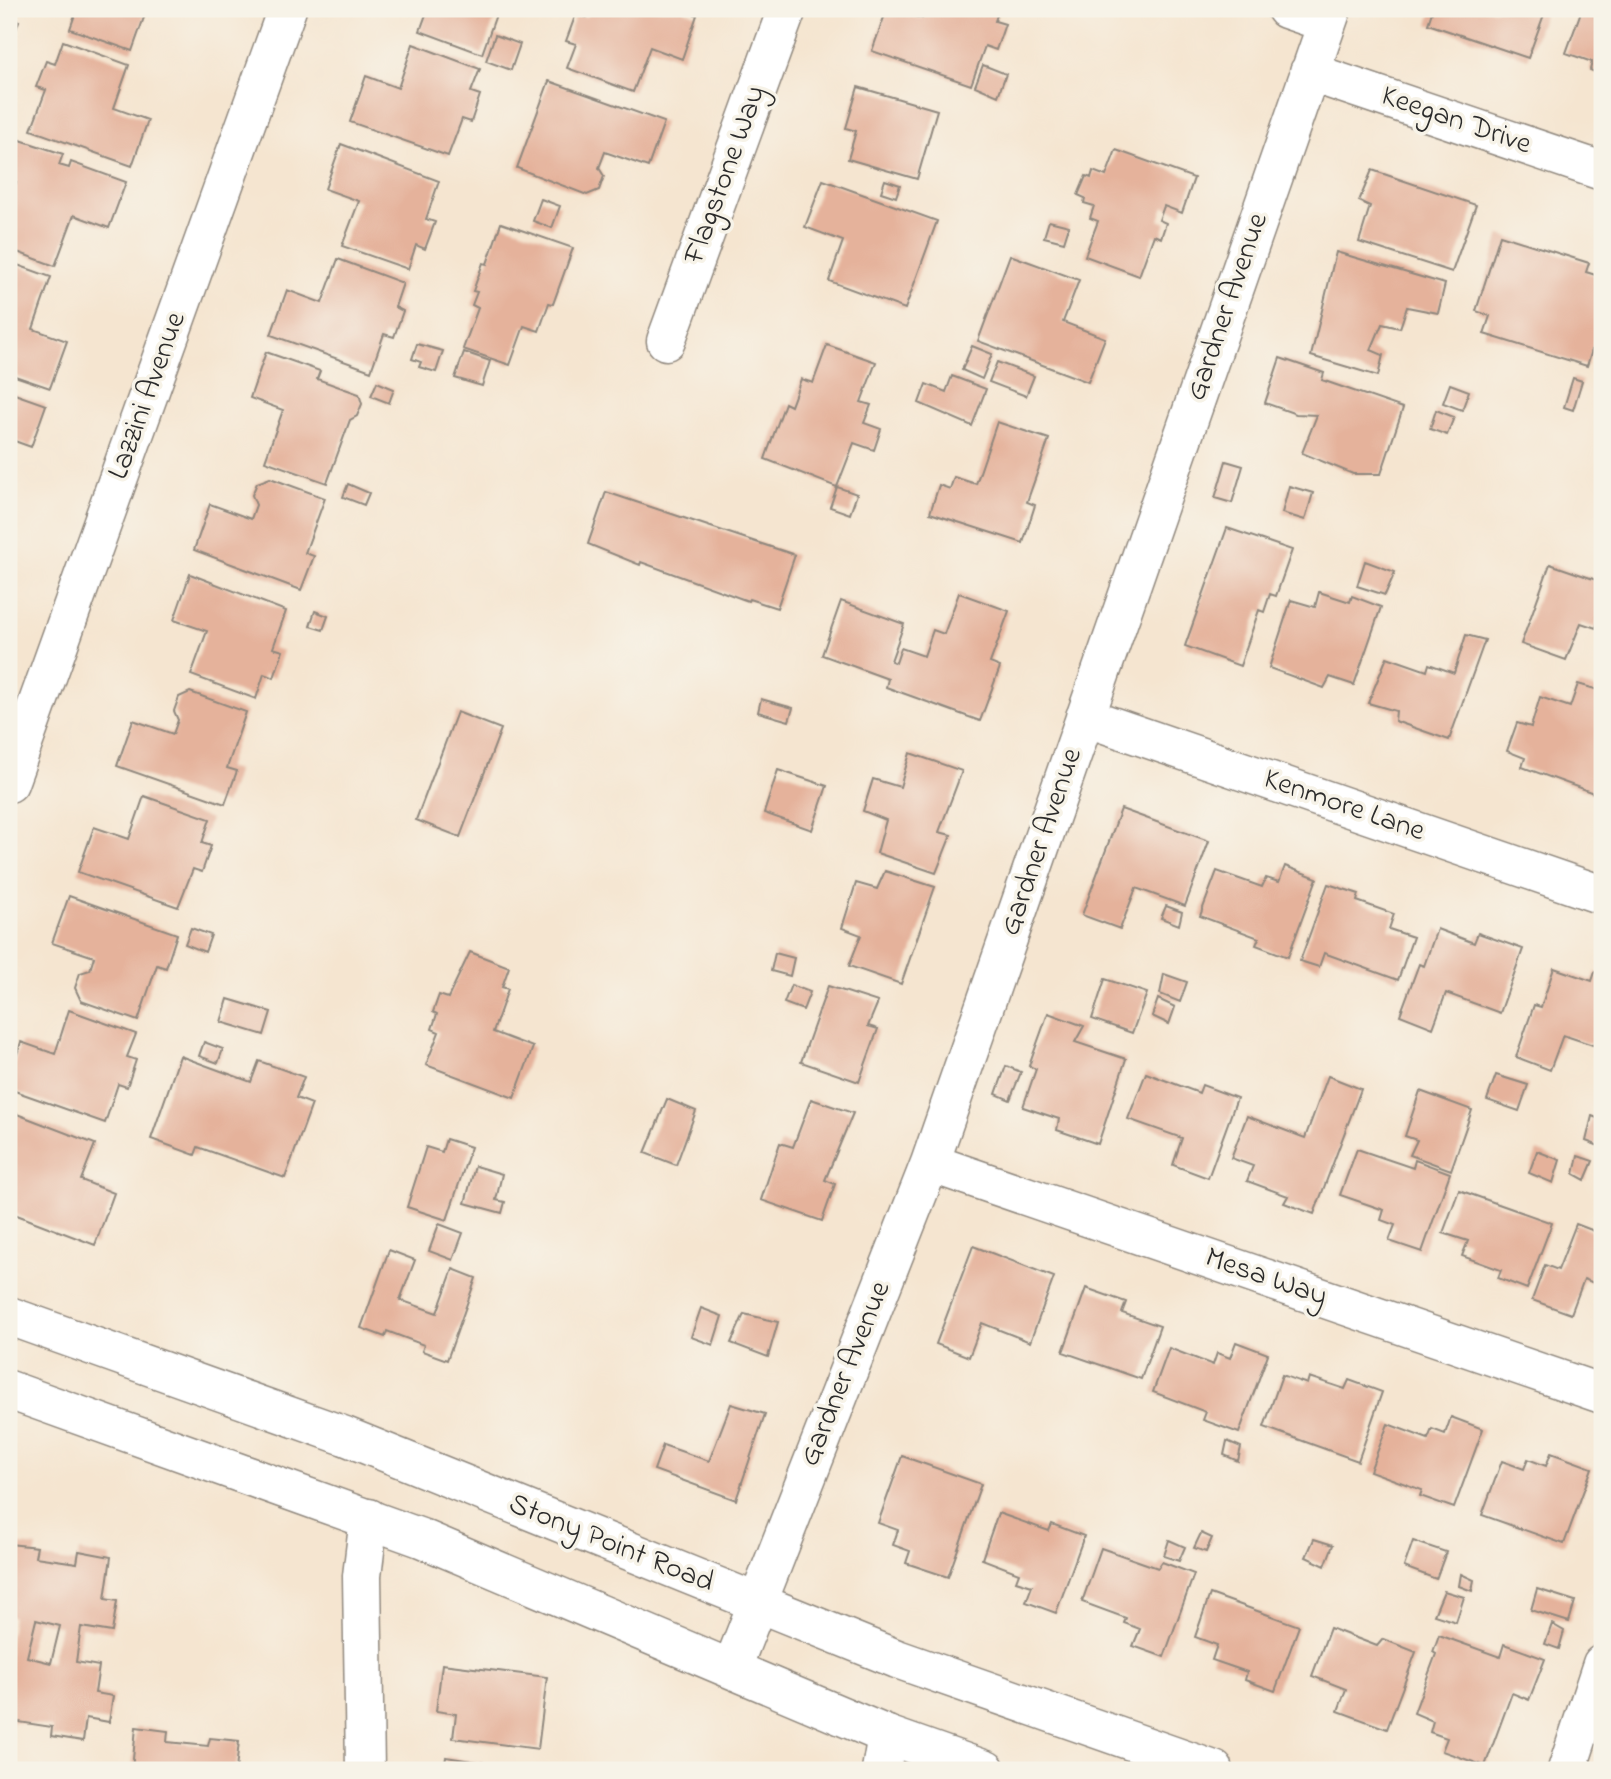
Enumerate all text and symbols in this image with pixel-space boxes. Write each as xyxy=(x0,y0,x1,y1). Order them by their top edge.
street label: Keegan Drive xyxy=(1375,75,1537,167)
street label: Flagstone Way xyxy=(673,80,779,271)
street label: Gardner Avenue xyxy=(1175,207,1281,407)
street label: Lazzini Avenue xyxy=(97,306,199,486)
street label: Gardner Avenue xyxy=(989,742,1095,942)
street label: Kenmore Lane xyxy=(1258,758,1431,854)
street label: Mesa Way xyxy=(1199,1237,1333,1319)
street label: Gardner Avenue xyxy=(789,1274,903,1473)
street label: Stony Point Road xyxy=(502,1483,720,1605)

